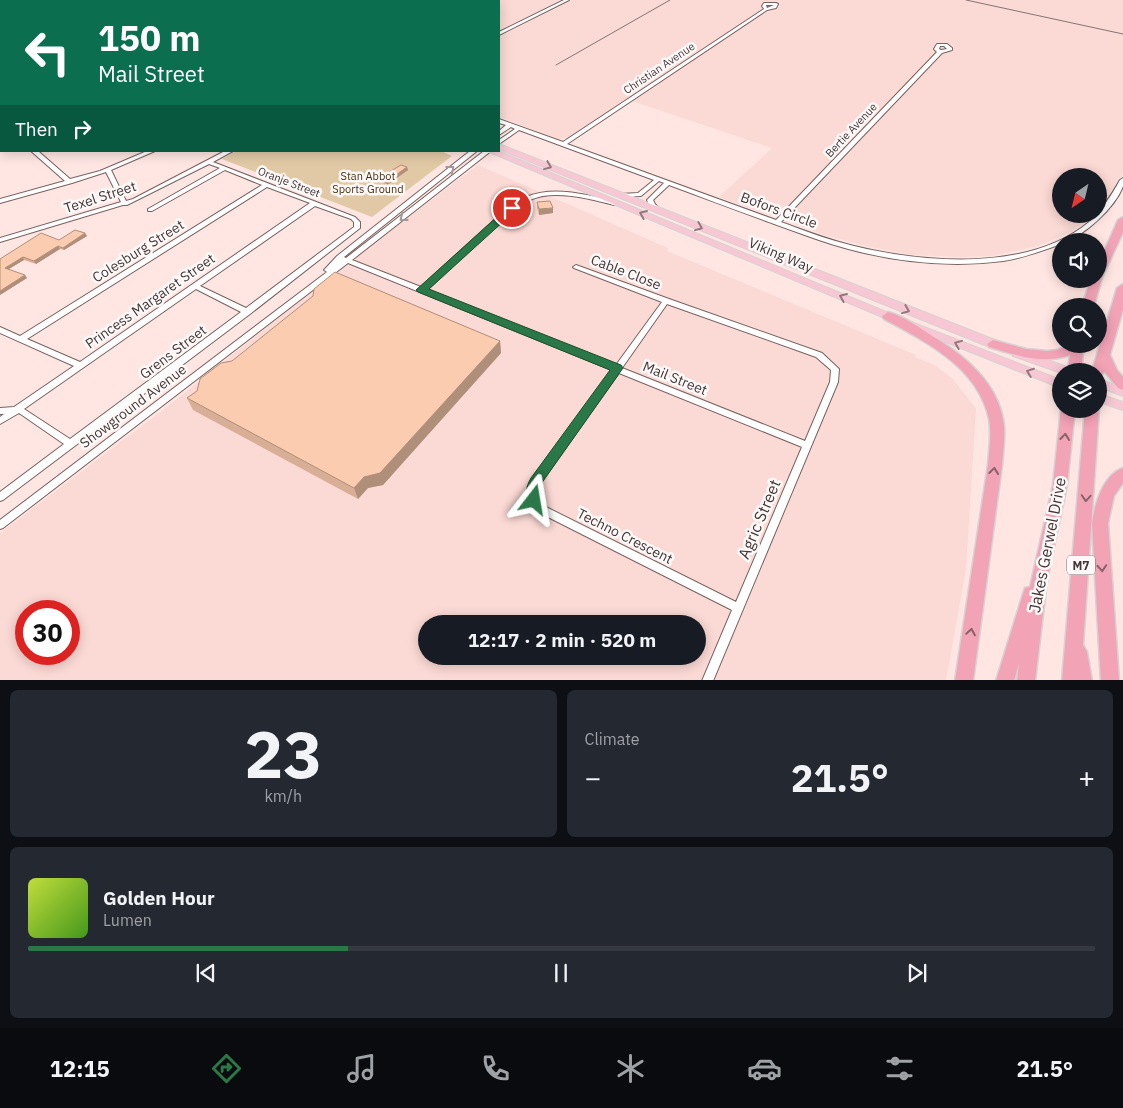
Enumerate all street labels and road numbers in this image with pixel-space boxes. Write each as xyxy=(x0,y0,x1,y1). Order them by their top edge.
street label: Christian Avenue xyxy=(621,39,697,97)
street label: Bertie Avenue xyxy=(822,100,880,160)
street label: Oranje Street xyxy=(256,164,322,200)
street label: Texel Street xyxy=(62,177,138,217)
street label: Bofors Circle xyxy=(738,188,820,232)
street label: Colesburg Street xyxy=(89,216,187,286)
street label: Viking Way xyxy=(746,233,816,277)
street label: Princess Margaret Street xyxy=(82,249,218,353)
street label: Cable Close xyxy=(588,250,664,294)
street label: Grens Street xyxy=(136,321,210,383)
street label: Mail Street xyxy=(640,357,710,399)
street label: Showground Avenue xyxy=(76,360,190,452)
street label: Jakes Gerwel Drive xyxy=(1024,475,1070,614)
street label: Agric Street xyxy=(733,476,785,562)
street label: Techno Crescent xyxy=(574,504,676,568)
road number: M7 xyxy=(1067,556,1095,574)

